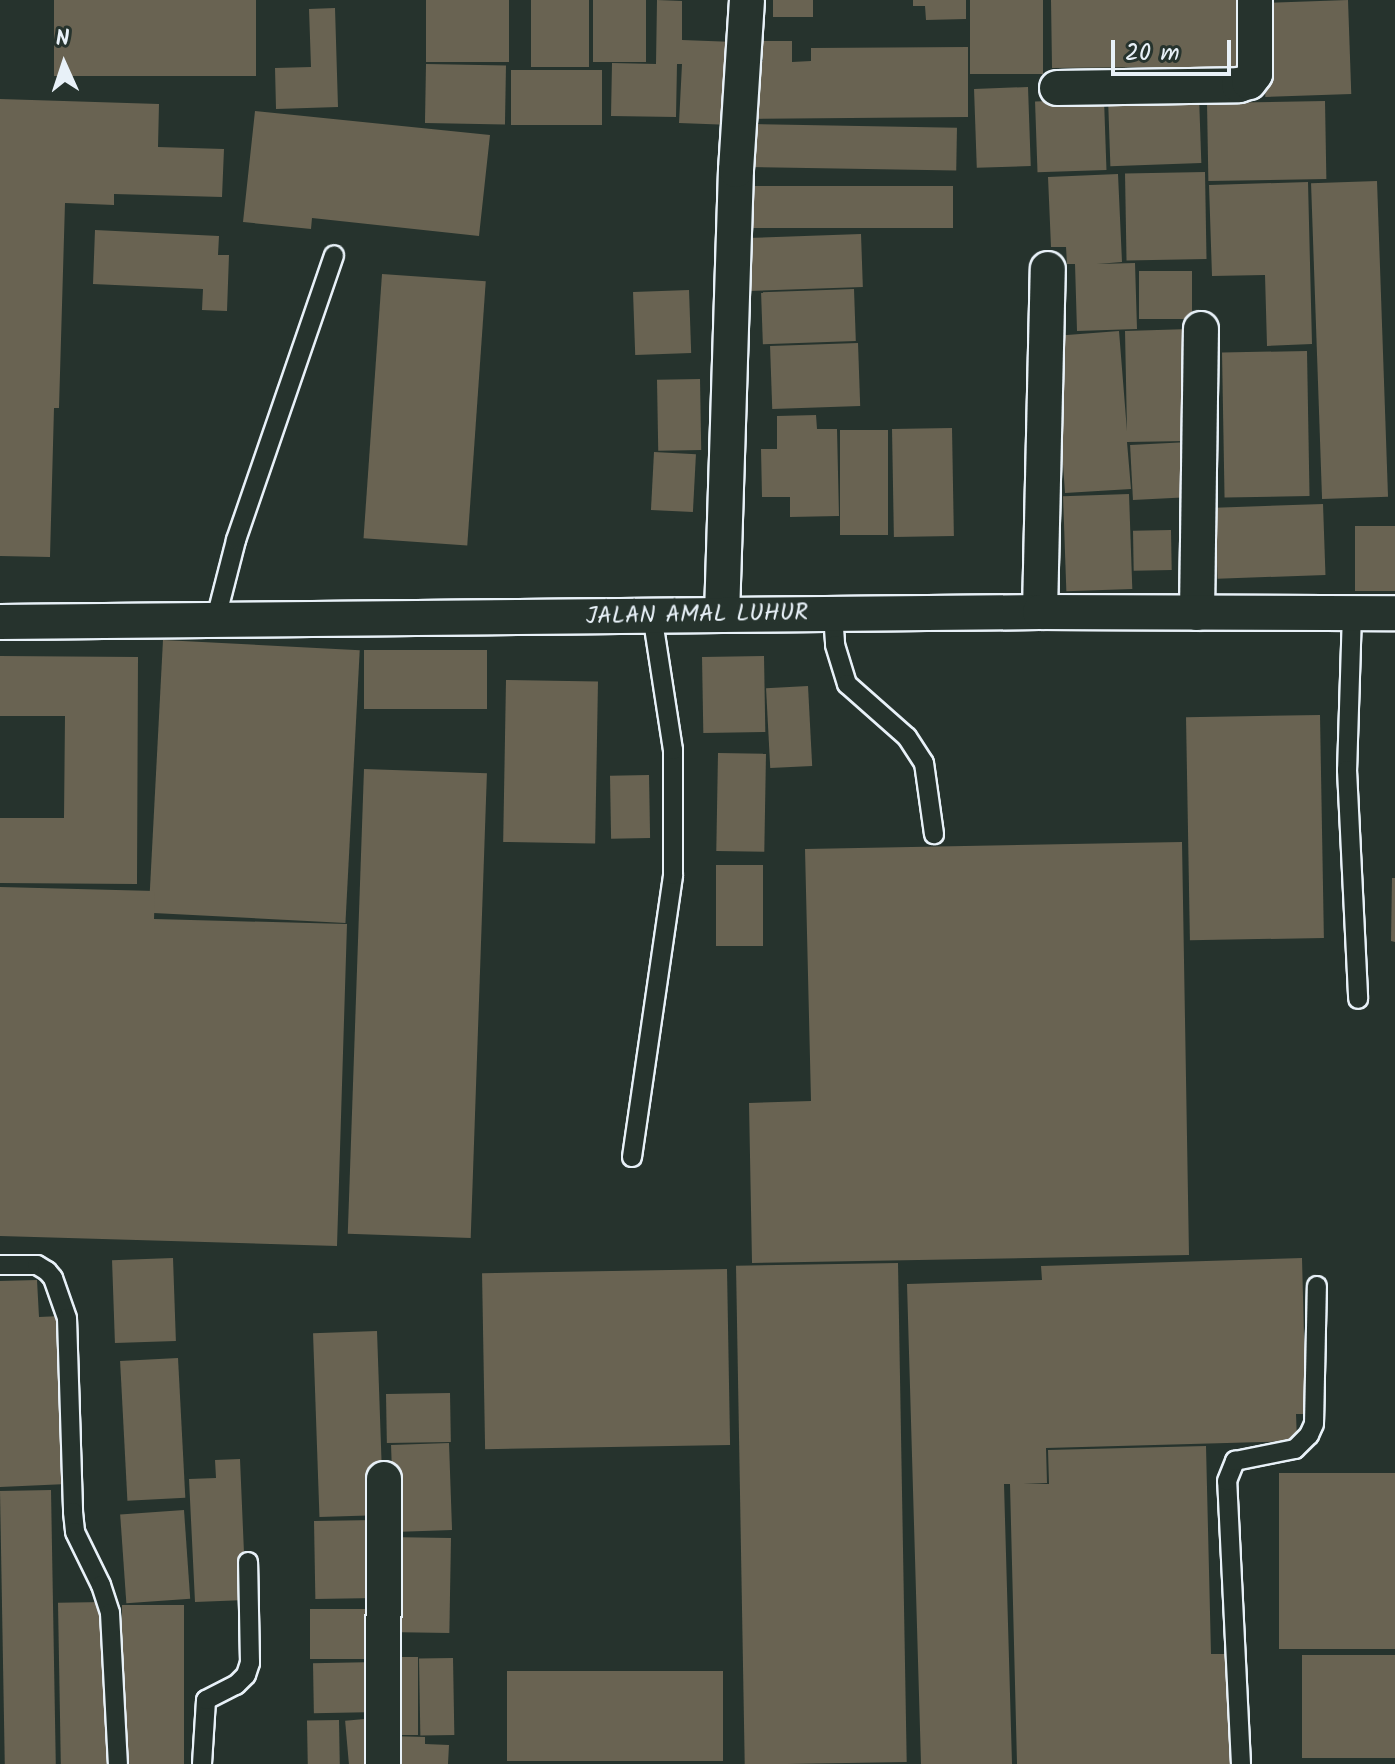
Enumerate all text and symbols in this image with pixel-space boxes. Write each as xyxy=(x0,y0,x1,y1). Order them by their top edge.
text: N xyxy=(55,22,71,57)
north arrow xyxy=(24,24,104,104)
scale bar xyxy=(1115,24,1235,74)
text: 20 m xyxy=(1125,34,1180,73)
street label: JALAN AMAL LUHUR xyxy=(586,599,808,631)

